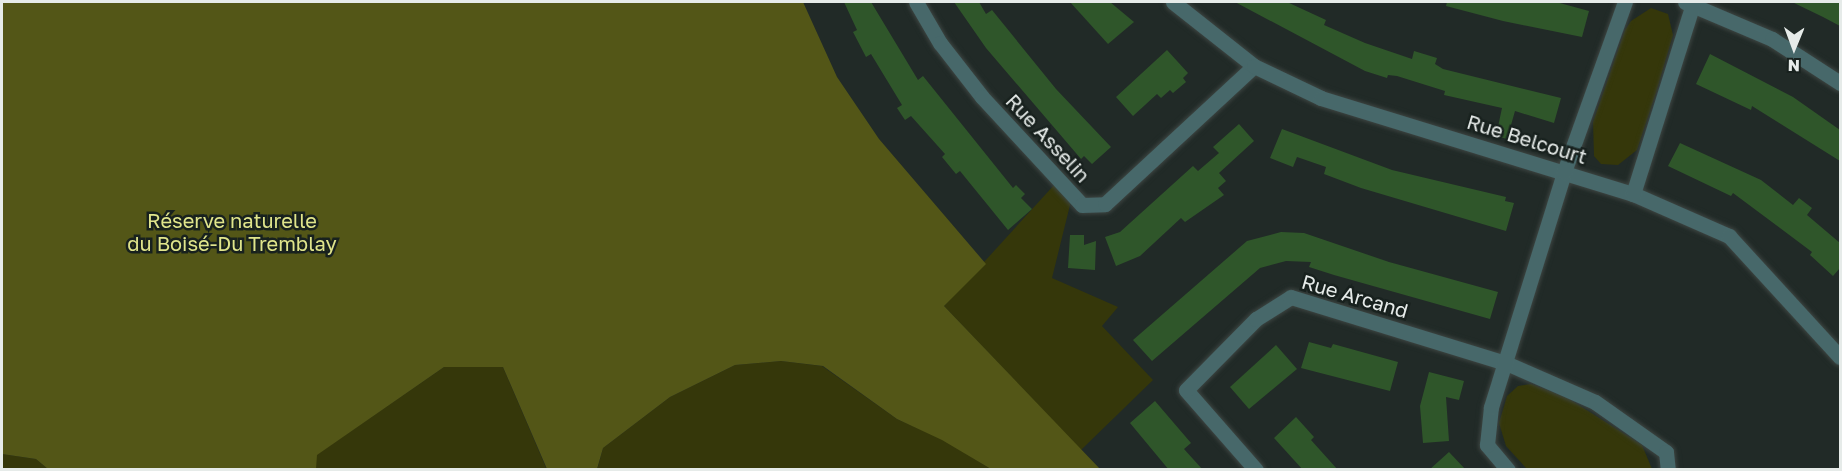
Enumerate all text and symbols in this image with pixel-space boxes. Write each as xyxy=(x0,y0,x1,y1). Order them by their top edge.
north arrow xyxy=(1764,18,1824,78)
text: N xyxy=(1787,56,1800,76)
street label: Rue Asselin xyxy=(1001,89,1095,187)
street label: Rue Belcourt xyxy=(1464,109,1590,169)
park label: Réserve naturelle du Boisé-Du Tremblay xyxy=(127,209,337,256)
street label: Rue Arcand xyxy=(1299,269,1411,323)

